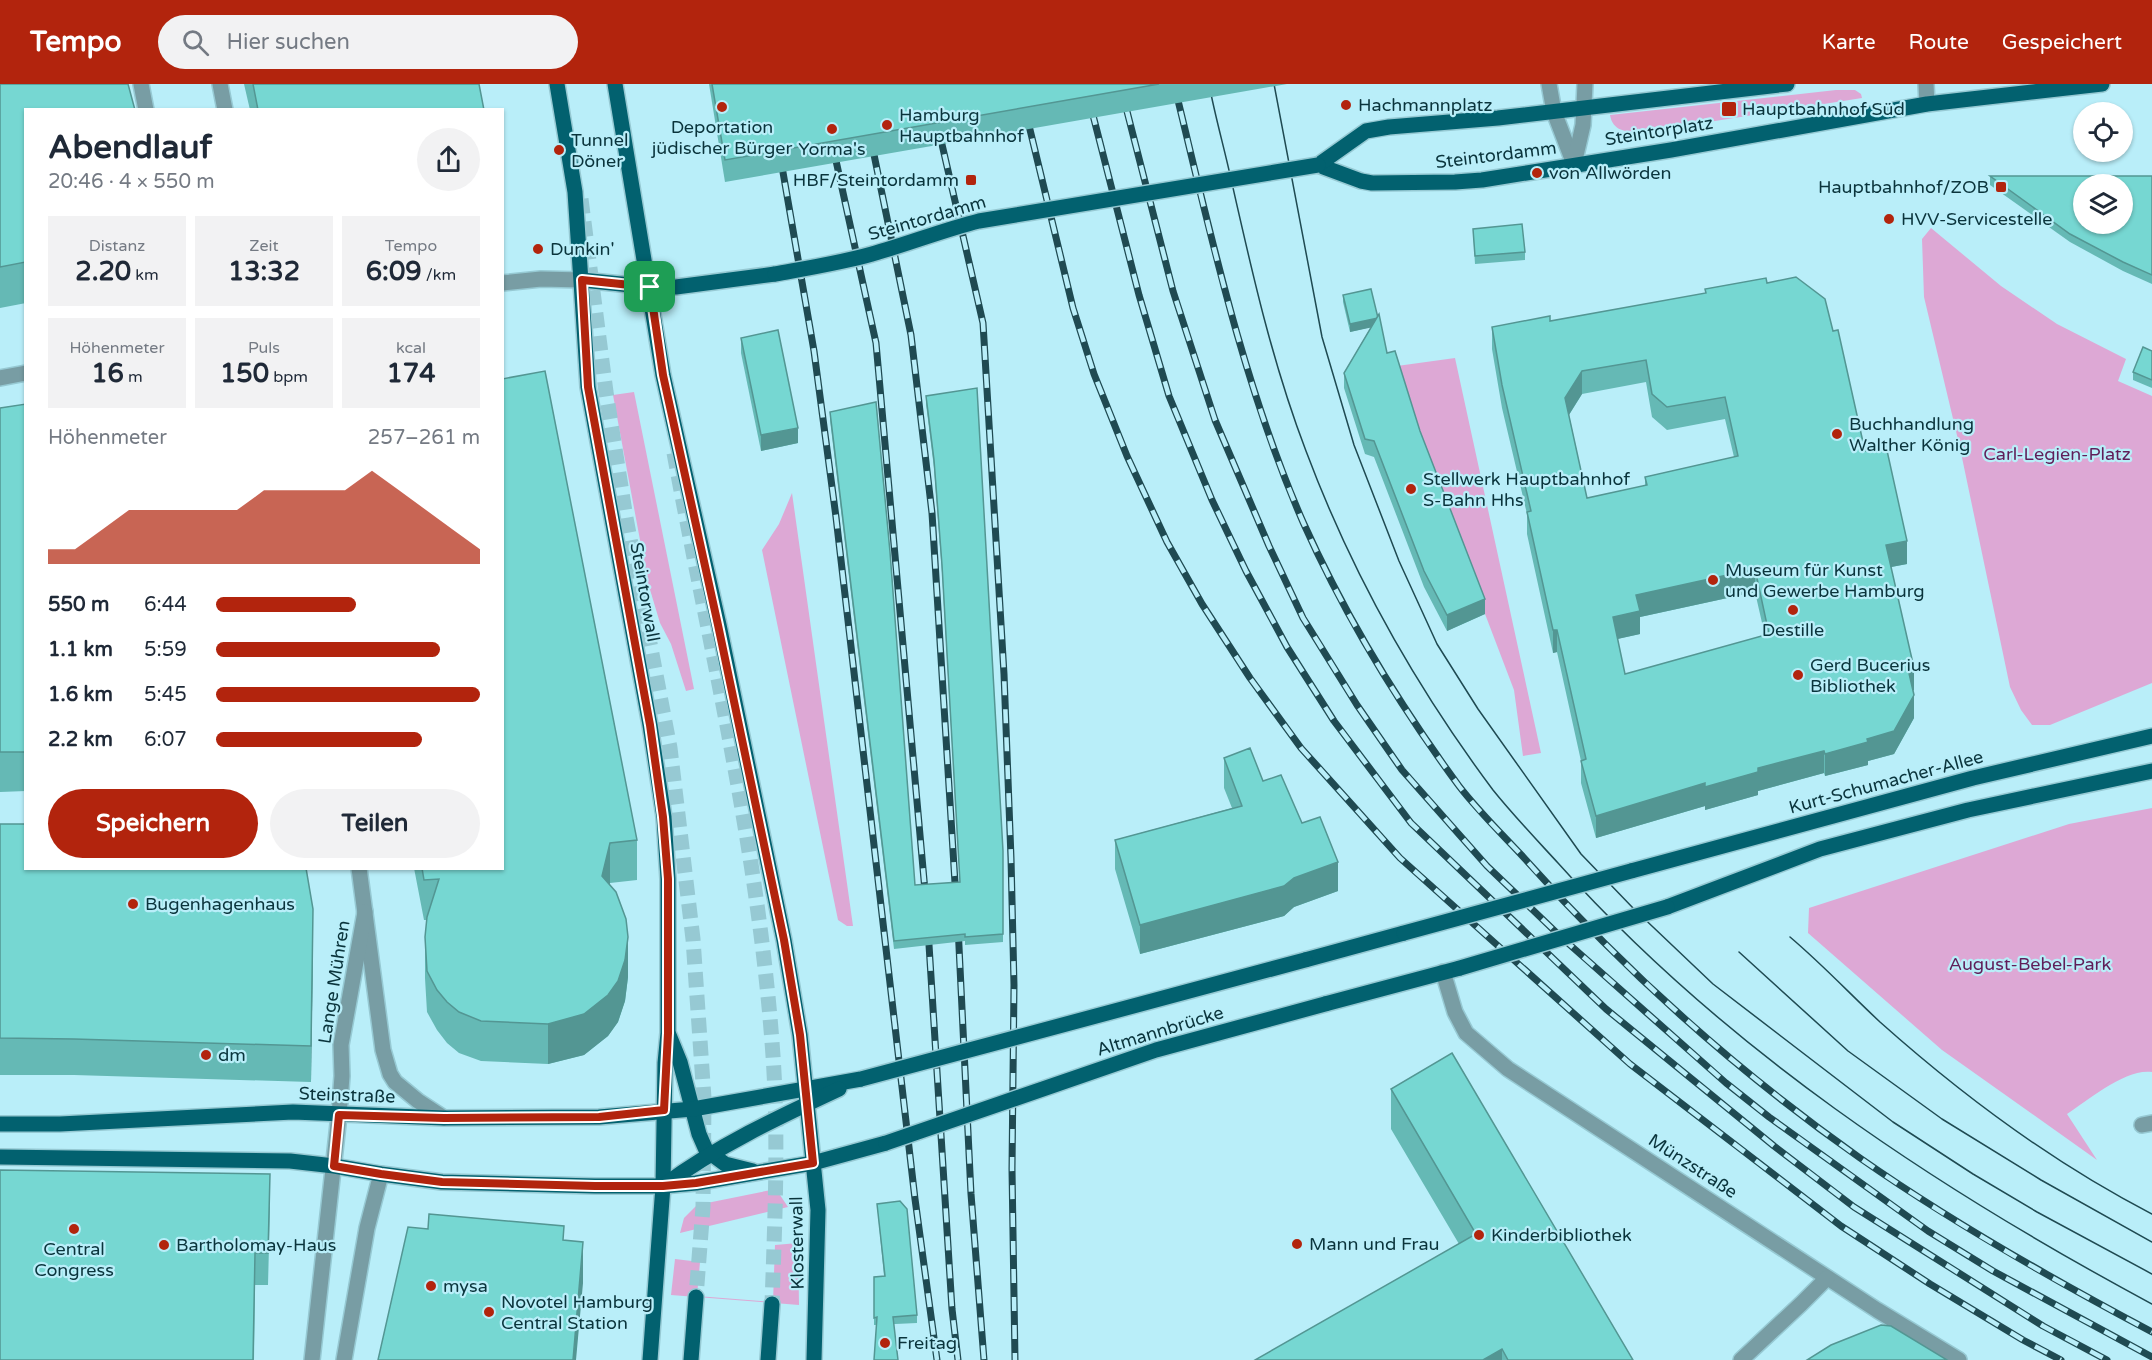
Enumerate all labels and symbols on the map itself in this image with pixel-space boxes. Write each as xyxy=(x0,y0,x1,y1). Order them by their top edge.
place label: Hachmannplatz xyxy=(1358,94,1492,116)
marker: Hachmannplatz xyxy=(1339,98,1353,112)
place label: Hauptbahnhof Süd xyxy=(1742,98,1905,120)
marker: Deportation jüdischer Bürger xyxy=(715,100,729,114)
marker: Hauptbahnhof Süd xyxy=(1720,100,1738,118)
place label: Hamburg Hauptbahnhof xyxy=(899,104,1024,147)
street label: Steintorplatz xyxy=(1603,112,1715,150)
place label: Deportation jüdischer Bürger xyxy=(651,116,792,159)
marker: Hamburg Hauptbahnhof xyxy=(880,118,894,132)
marker: Yorma's xyxy=(825,122,839,136)
place label: Tunnel Döner xyxy=(571,129,628,172)
street label: Steintordamm xyxy=(1434,137,1558,173)
place label: Yorma's xyxy=(798,138,866,160)
marker: Tunnel Döner xyxy=(552,143,566,157)
place label: von Allwörden xyxy=(1549,162,1672,184)
marker: von Allwörden xyxy=(1530,166,1544,180)
place label: HBF/Steintordamm xyxy=(793,169,959,191)
marker: HBF/Steintordamm xyxy=(964,173,978,187)
place label: Hauptbahnhof/ZOB xyxy=(1818,176,1989,198)
marker: Hauptbahnhof/ZOB xyxy=(1994,180,2008,194)
street label: Steintordamm xyxy=(865,191,989,245)
place label: HVV-Servicestelle xyxy=(1901,208,2053,230)
marker: HVV-Servicestelle xyxy=(1882,212,1896,226)
place label: Dunkin' xyxy=(550,238,615,260)
marker: Dunkin' xyxy=(531,242,545,256)
pin xyxy=(624,261,675,312)
place label: Buchhandlung Walther König xyxy=(1849,413,1974,456)
marker: Buchhandlung Walther König xyxy=(1830,427,1844,441)
park label: Carl-Legien-Platz xyxy=(1983,443,2131,465)
place label: Stellwerk Hauptbahnhof S-Bahn Hhs xyxy=(1423,468,1630,511)
marker: Stellwerk Hauptbahnhof S-Bahn Hhs xyxy=(1404,482,1418,496)
street label: Steintorwall xyxy=(625,541,665,643)
place label: Museum für Kunst und Gewerbe Hamburg xyxy=(1725,559,1925,602)
marker: Museum für Kunst und Gewerbe Hamburg xyxy=(1706,573,1720,587)
marker: Destille xyxy=(1786,603,1800,617)
place label: Destille xyxy=(1762,619,1824,641)
place label: Gerd Bucerius Bibliothek xyxy=(1810,654,1930,697)
marker: Gerd Bucerius Bibliothek xyxy=(1791,668,1805,682)
street label: Kurt-Schumacher-Allee xyxy=(1786,745,1986,819)
place label: Bugenhagenhaus xyxy=(145,893,295,915)
marker: Bugenhagenhaus xyxy=(126,897,140,911)
street label: Lange Mühren xyxy=(313,919,355,1045)
park label: August-Bebel-Park xyxy=(1949,953,2111,975)
street label: Altmannbrücke xyxy=(1094,1001,1226,1061)
place label: dm xyxy=(218,1044,246,1066)
marker: dm xyxy=(199,1048,213,1062)
street label: Steinstraße xyxy=(298,1082,396,1108)
street label: Münzstraße xyxy=(1644,1129,1742,1203)
street label: Klosterwall xyxy=(785,1196,809,1290)
marker: Central Congress xyxy=(67,1222,81,1236)
place label: Kinderbibliothek xyxy=(1491,1224,1632,1246)
marker: Kinderbibliothek xyxy=(1472,1228,1486,1242)
place label: Mann und Frau xyxy=(1309,1233,1439,1255)
place label: Bartholomay-Haus xyxy=(176,1234,336,1256)
marker: Mann und Frau xyxy=(1290,1237,1304,1251)
place label: Central Congress xyxy=(34,1238,114,1281)
marker: Bartholomay-Haus xyxy=(157,1238,171,1252)
place label: mysa xyxy=(443,1275,488,1297)
marker: mysa xyxy=(424,1279,438,1293)
place label: Novotel Hamburg Central Station xyxy=(501,1291,653,1334)
marker: Novotel Hamburg Central Station xyxy=(482,1305,496,1319)
place label: Freitag xyxy=(897,1332,957,1354)
marker: Freitag xyxy=(878,1336,892,1350)

